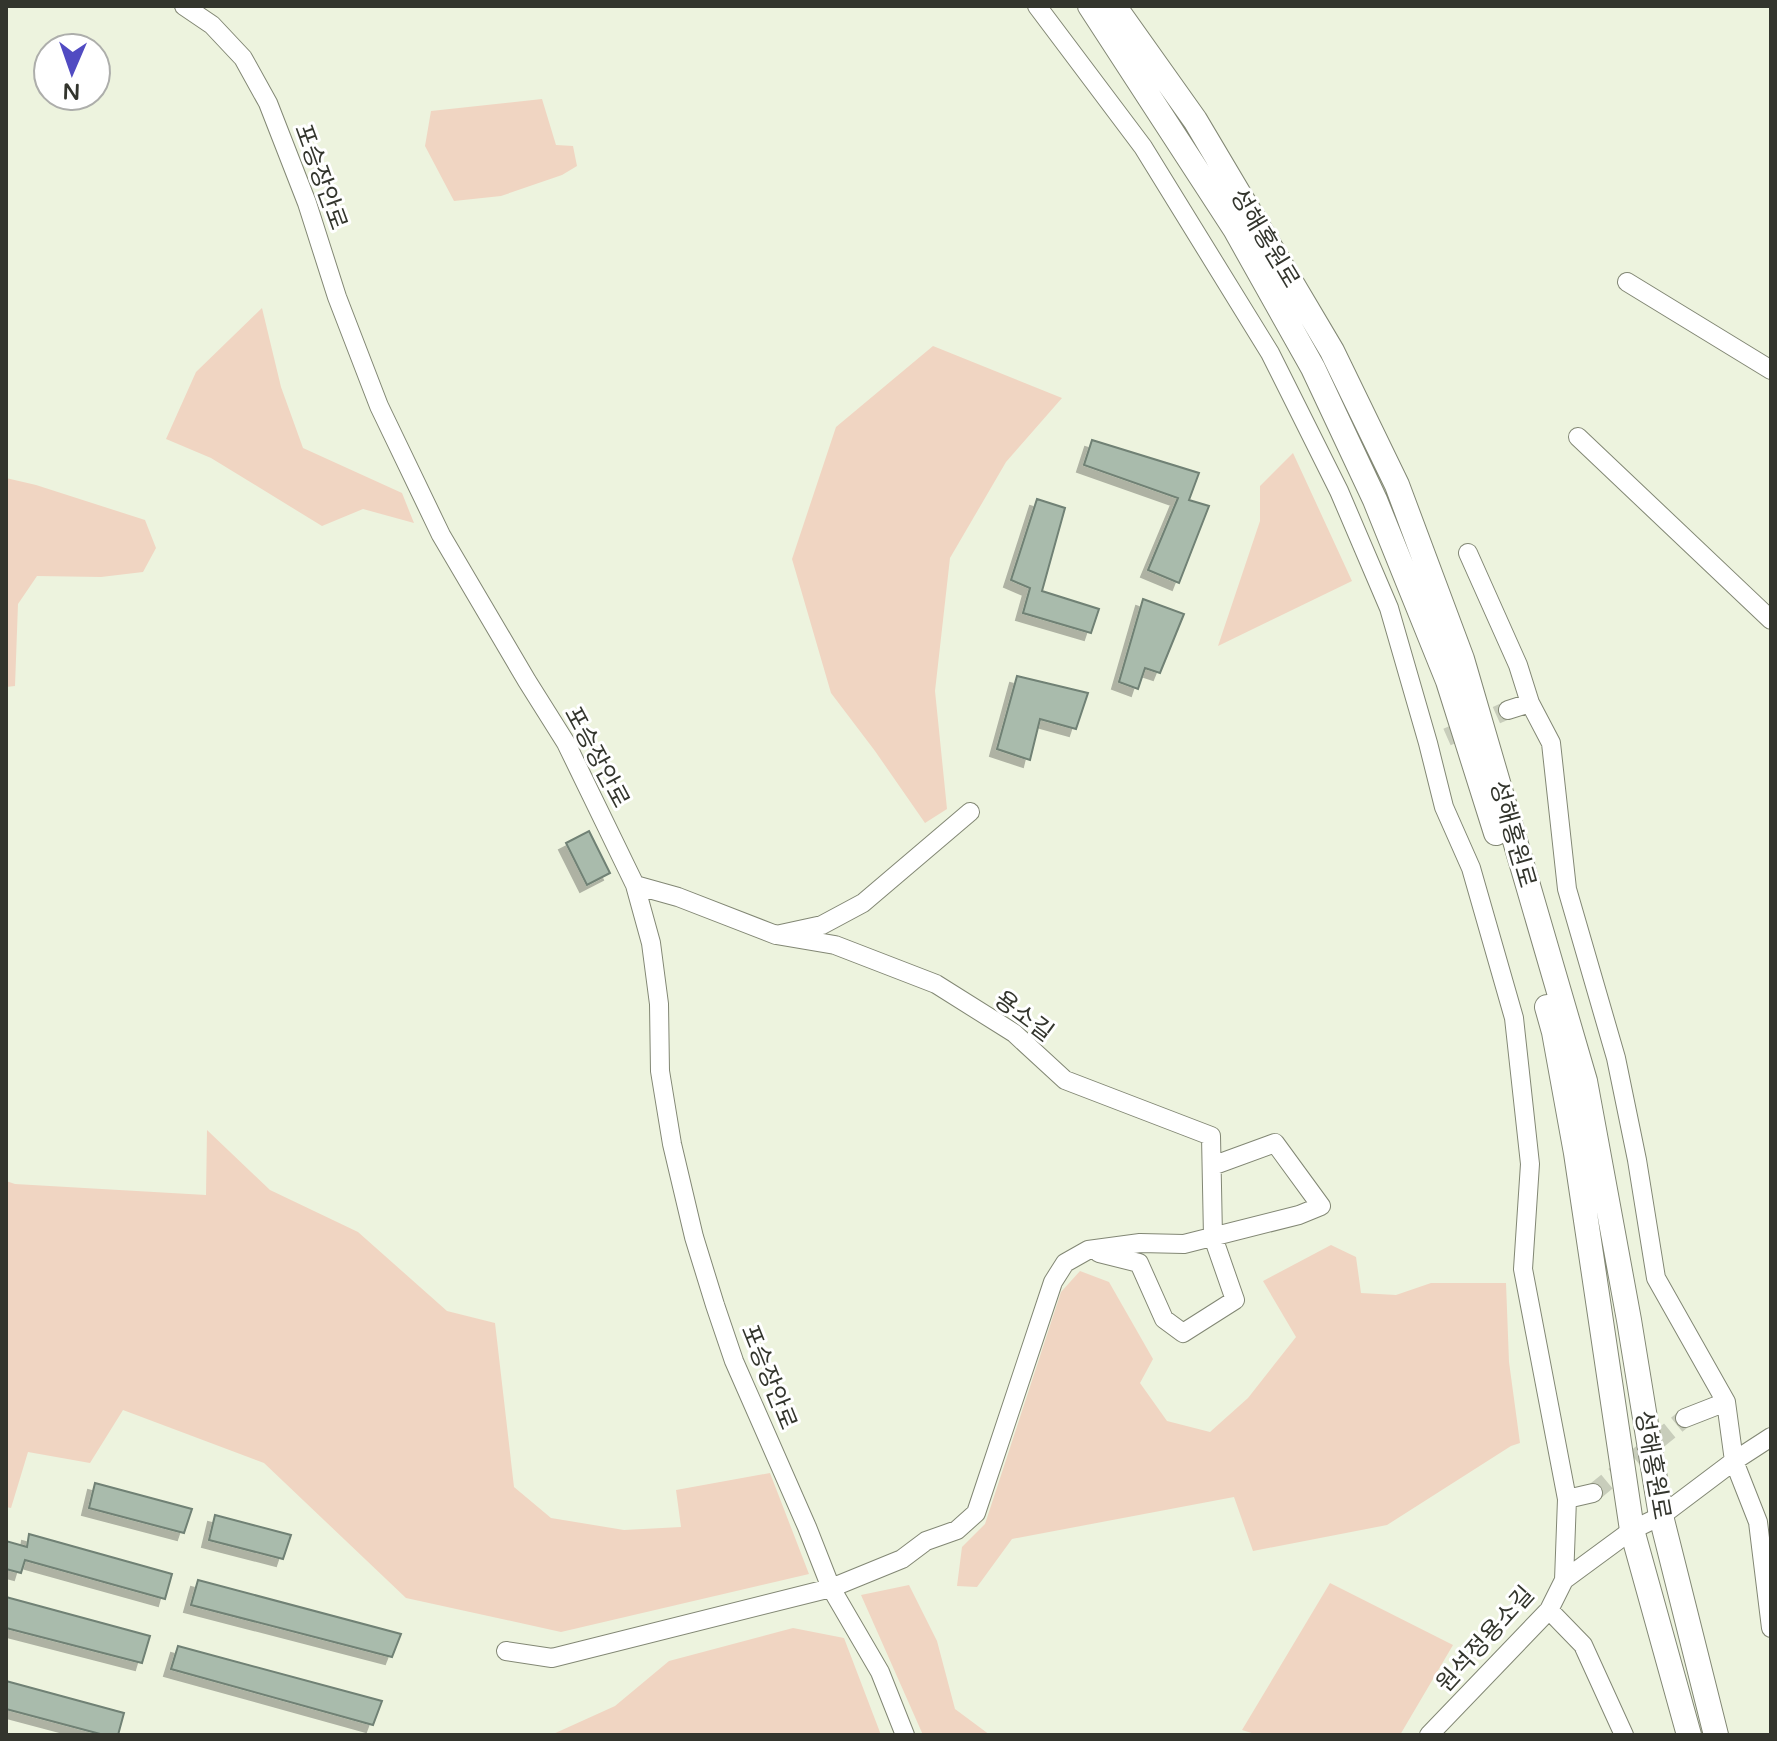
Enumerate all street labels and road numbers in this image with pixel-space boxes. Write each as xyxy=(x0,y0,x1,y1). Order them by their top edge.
street label: 포승장안로 xyxy=(288,120,353,234)
street label: 성해홍원로 xyxy=(1224,183,1305,293)
street label: 포승장안로 xyxy=(558,702,635,813)
street label: 성해홍원로 xyxy=(1483,777,1542,891)
street label: 용소길 xyxy=(989,985,1059,1048)
street label: 포승장안로 xyxy=(734,1321,803,1434)
street label: 성해홍원로 xyxy=(1629,1408,1676,1522)
street label: 원석정용소길 xyxy=(1430,1580,1540,1698)

